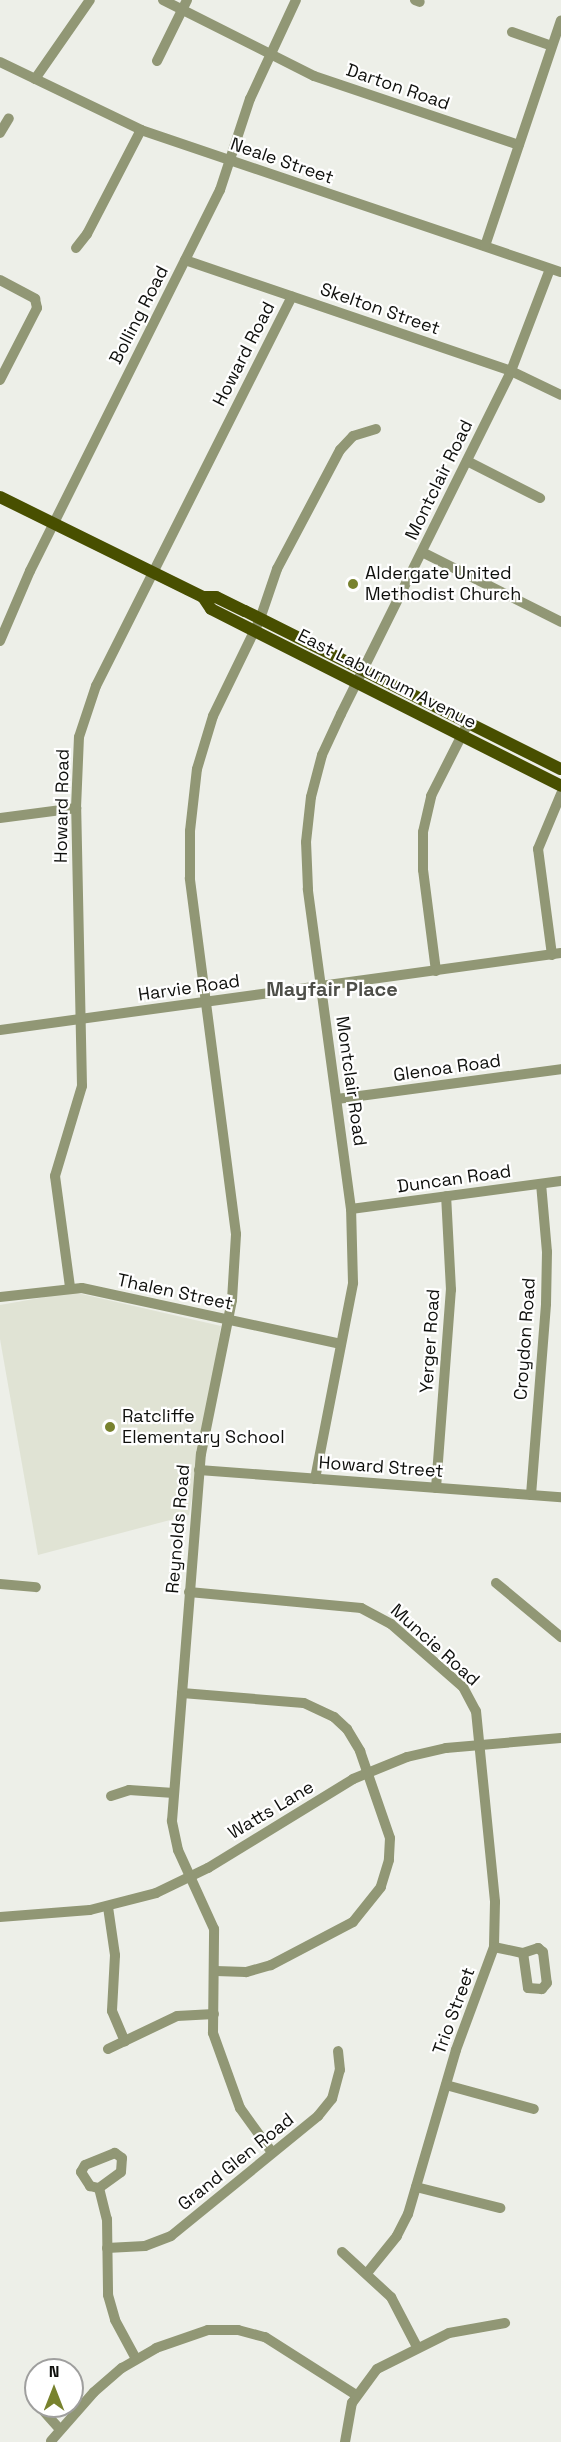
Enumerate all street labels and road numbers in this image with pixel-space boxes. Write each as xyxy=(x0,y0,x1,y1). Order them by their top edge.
street label: Darton Road xyxy=(343,59,453,115)
street label: Neale Street xyxy=(228,133,336,189)
street label: Bolling Road xyxy=(105,262,173,368)
street label: Skelton Street xyxy=(317,278,443,340)
street label: Howard Road xyxy=(208,298,280,410)
street label: Montclair Road xyxy=(401,416,477,544)
street label: East Laburnum Avenue xyxy=(294,624,480,734)
street label: Howard Road xyxy=(50,749,74,863)
street label: Harvie Road xyxy=(137,970,241,1006)
street label: Montclair Road xyxy=(331,1015,371,1147)
street label: Glenoa Road xyxy=(392,1050,502,1086)
street label: Duncan Road xyxy=(396,1160,512,1198)
street label: Thalen Street xyxy=(115,1269,235,1315)
street label: Croydon Road xyxy=(510,1277,540,1401)
street label: Yerger Road xyxy=(416,1288,444,1394)
street label: Howard Street xyxy=(318,1452,444,1482)
street label: Reynolds Road xyxy=(162,1464,194,1594)
street label: Muncie Road xyxy=(386,1599,484,1691)
street label: Watts Lane xyxy=(224,1776,318,1844)
street label: Trio Street xyxy=(428,1964,480,2058)
street label: Grand Glen Road xyxy=(174,2109,298,2215)

